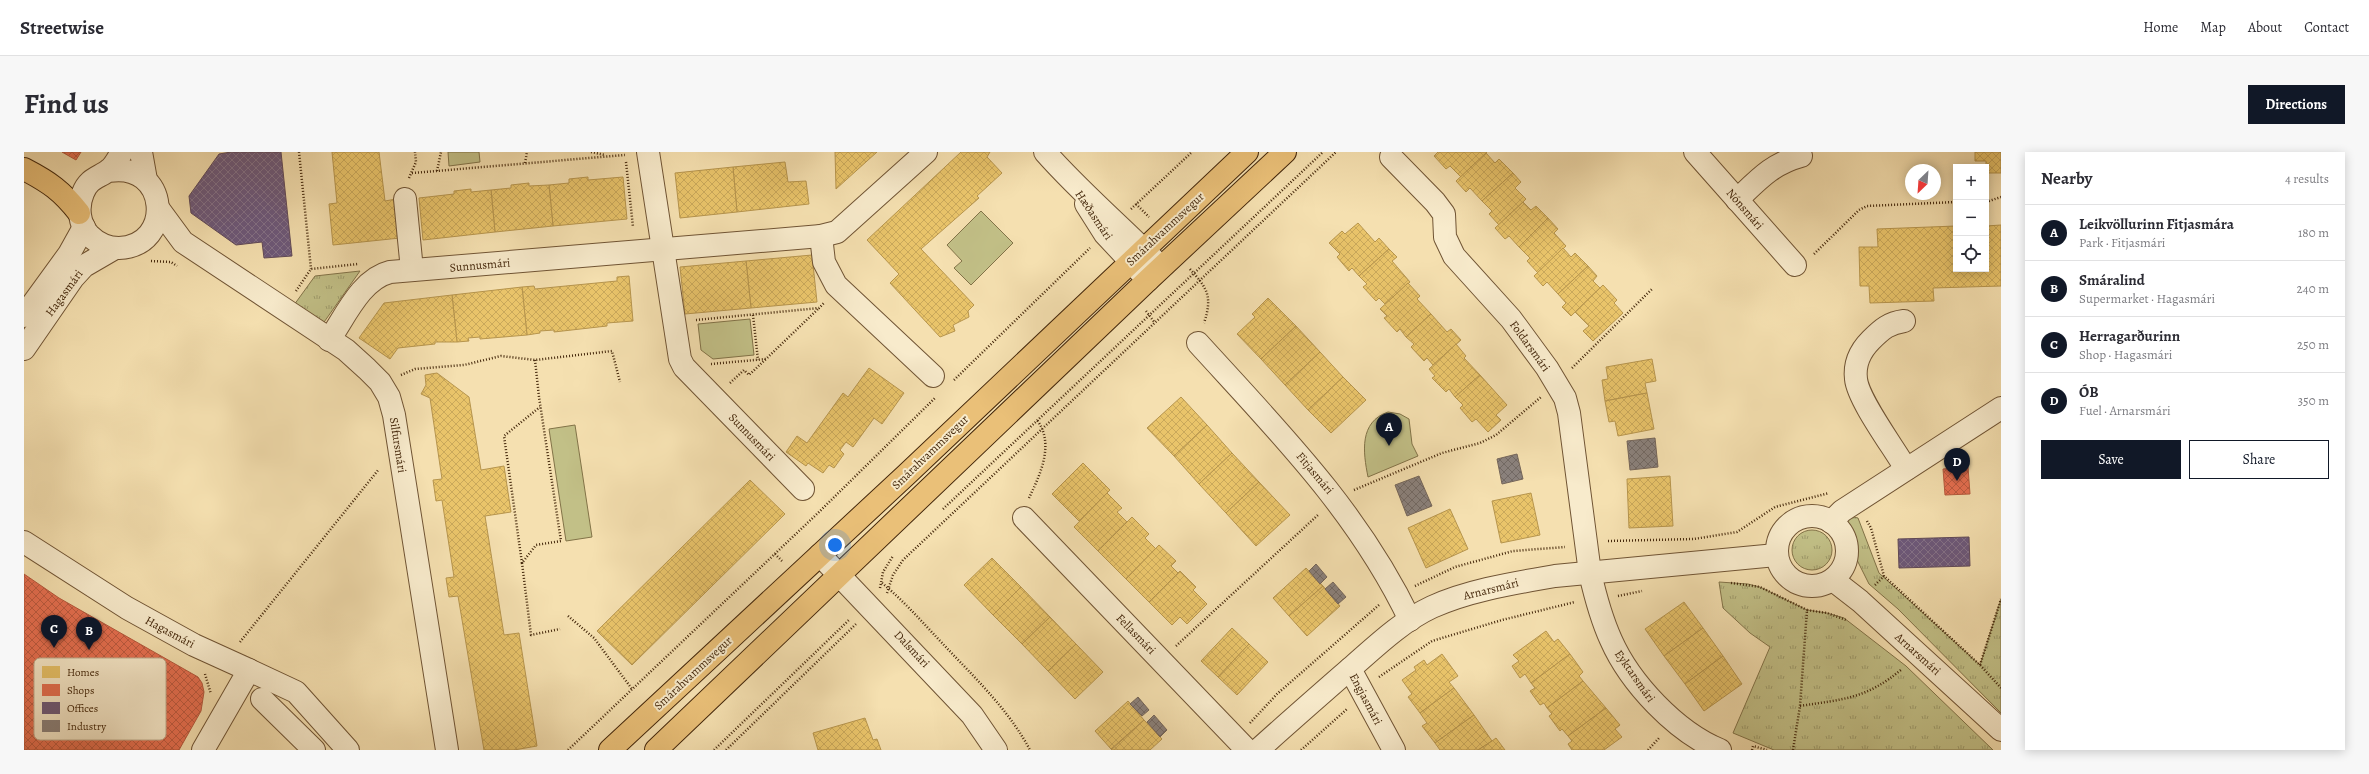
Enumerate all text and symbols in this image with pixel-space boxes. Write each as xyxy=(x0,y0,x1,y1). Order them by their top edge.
text: Streetwise xyxy=(20,15,104,41)
text: Home xyxy=(2143,18,2178,37)
text: Map xyxy=(2200,18,2226,37)
text: About xyxy=(2248,18,2282,37)
text: Contact xyxy=(2304,18,2349,37)
text: Find us xyxy=(24,85,109,123)
button: Directions xyxy=(2248,85,2345,124)
north arrow xyxy=(1905,164,1941,200)
map controls xyxy=(1953,164,1989,272)
button: + xyxy=(1953,164,1989,200)
text: Nearby xyxy=(2041,167,2092,190)
text: 4 results xyxy=(2285,170,2329,187)
street label: Nónsmári xyxy=(1723,185,1767,233)
street label: Hæðasmári xyxy=(1072,187,1116,243)
street label: Smárahvammsvegur xyxy=(1123,188,1208,269)
button: − xyxy=(1953,200,1989,236)
text: Leikvöllurinn Fitjasmára xyxy=(2079,214,2234,234)
text: A xyxy=(2050,224,2058,241)
text: 180 m xyxy=(2298,224,2329,241)
text: Park · Fitjasmári xyxy=(2079,234,2166,251)
button: locate xyxy=(1953,236,1989,272)
street label: Sunnusmári xyxy=(449,254,511,276)
street label: Hagasmári xyxy=(42,266,86,320)
text: Smáralind xyxy=(2079,270,2145,290)
text: B xyxy=(2050,280,2058,297)
text: 240 m xyxy=(2297,280,2329,297)
text: Supermarket · Hagasmári xyxy=(2079,290,2215,307)
street label: Foldarsmári xyxy=(1506,317,1554,375)
text: Herragarðurinn xyxy=(2079,326,2180,346)
text: C xyxy=(2050,336,2058,353)
text: 250 m xyxy=(2297,336,2329,353)
text: Shop · Hagasmári xyxy=(2079,346,2173,363)
text: ÓB xyxy=(2079,382,2099,402)
text: D xyxy=(2049,392,2059,409)
text: 350 m xyxy=(2298,392,2329,409)
text: Fuel · Arnarsmári xyxy=(2079,402,2171,419)
street label: Sunnusmári xyxy=(725,410,779,464)
street label: Smárahvammsvegur xyxy=(888,411,972,493)
pin: A xyxy=(1376,413,1402,446)
street label: Silfursmári xyxy=(386,416,410,474)
button: Save xyxy=(2041,440,2181,479)
button: Share xyxy=(2189,440,2329,479)
pin: D xyxy=(1944,448,1970,481)
street label: Fitjasmári xyxy=(1293,449,1337,497)
your location xyxy=(825,535,845,555)
street label: Arnarsmári xyxy=(1461,574,1520,604)
street label: Fellasmári xyxy=(1113,610,1159,658)
street label: Hagasmári xyxy=(142,612,198,652)
pin: C xyxy=(41,615,67,648)
pin: B xyxy=(76,617,102,650)
street label: Dalsmári xyxy=(891,627,933,671)
street label: Arnarsmári xyxy=(1891,628,1944,679)
street label: Smárahvammsvegur xyxy=(651,632,736,713)
street label: Eyktarsmári xyxy=(1611,647,1659,705)
legend xyxy=(34,658,166,740)
text: Homes xyxy=(67,665,99,680)
street label: Engjasmári xyxy=(1346,670,1386,728)
text: Shops xyxy=(67,683,94,698)
text: Offices xyxy=(67,701,98,716)
text: Industry xyxy=(67,719,106,734)

